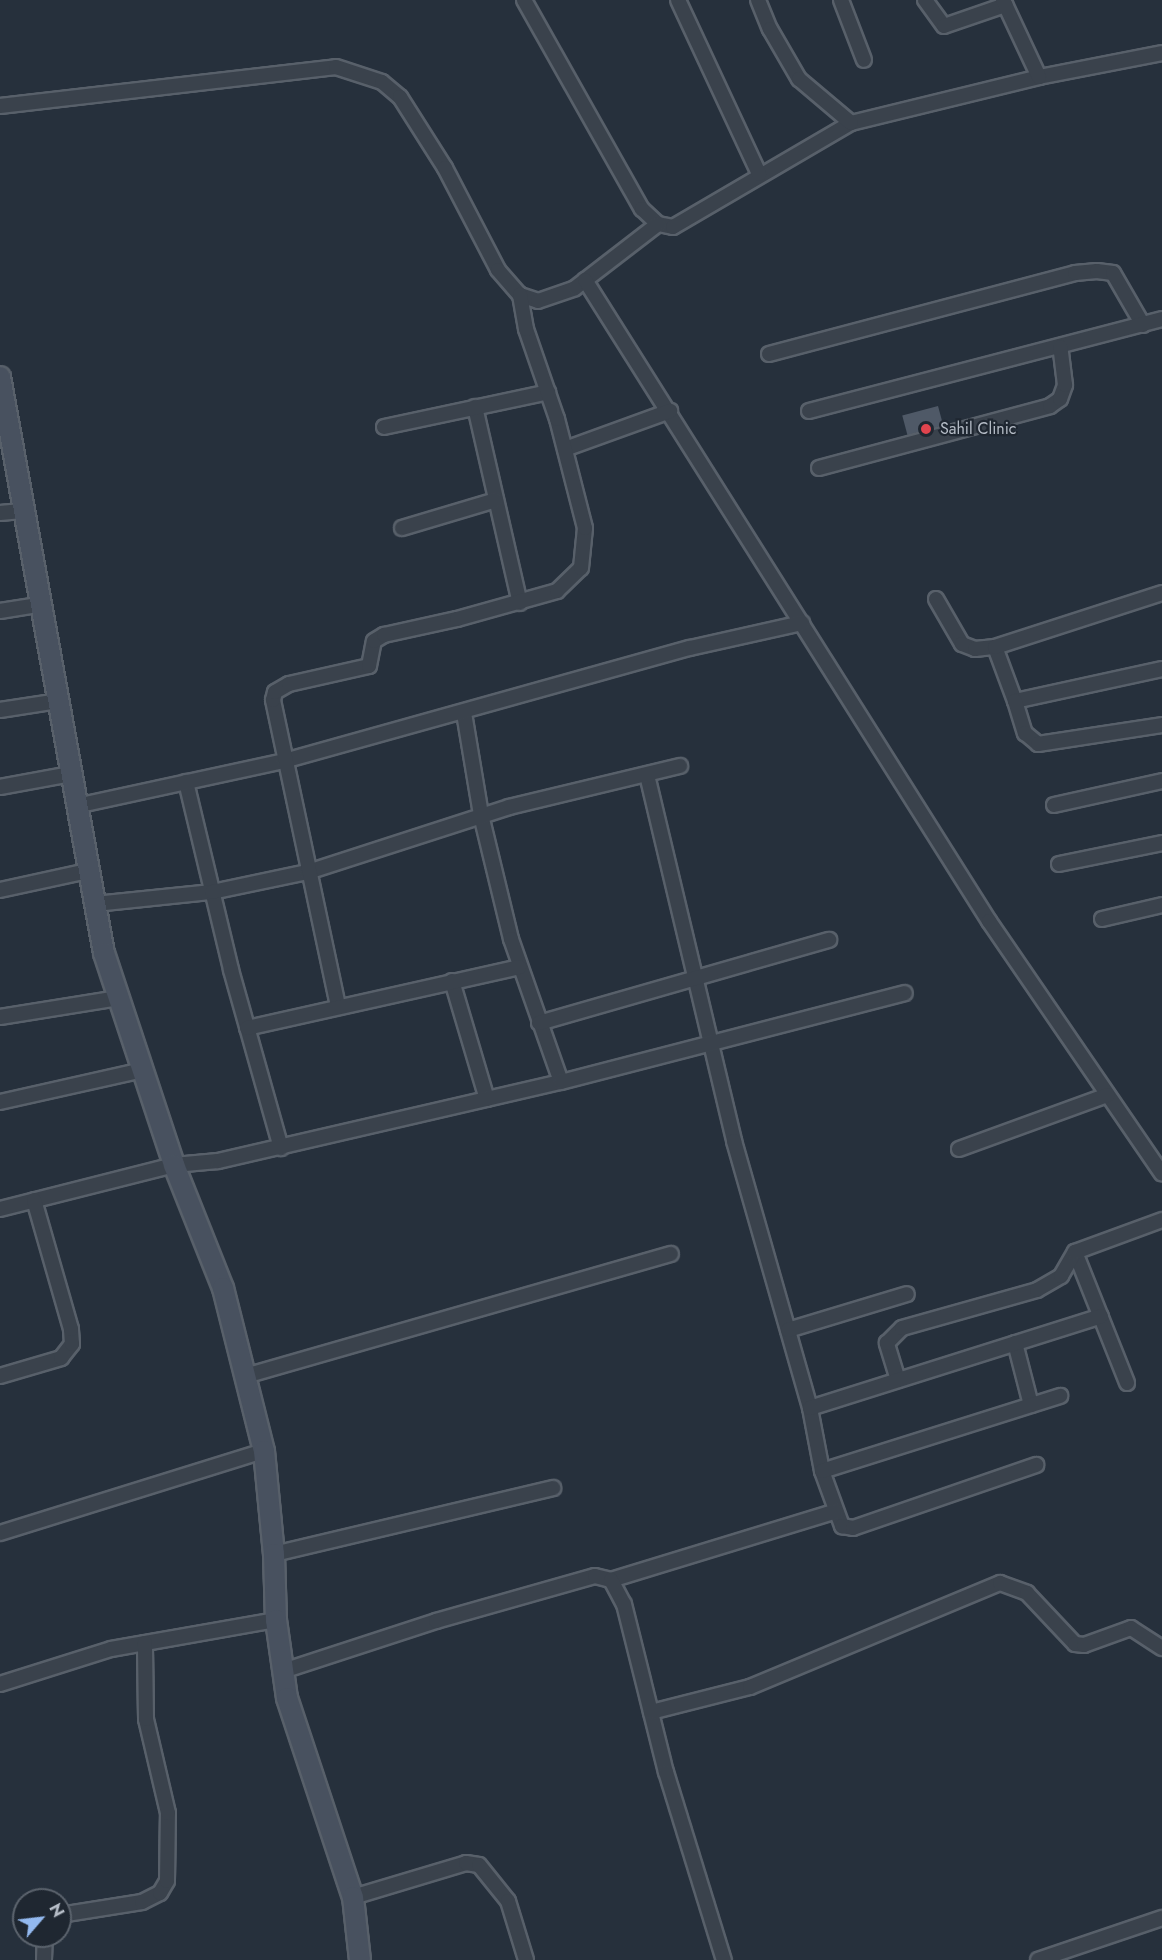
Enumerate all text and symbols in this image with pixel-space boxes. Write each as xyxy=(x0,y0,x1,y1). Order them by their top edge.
place label: Sahil Clinic xyxy=(940,419,1017,439)
marker: Sahil Clinic xyxy=(917,420,935,438)
north arrow xyxy=(12,1888,72,1948)
text: N xyxy=(43,1899,70,1921)

